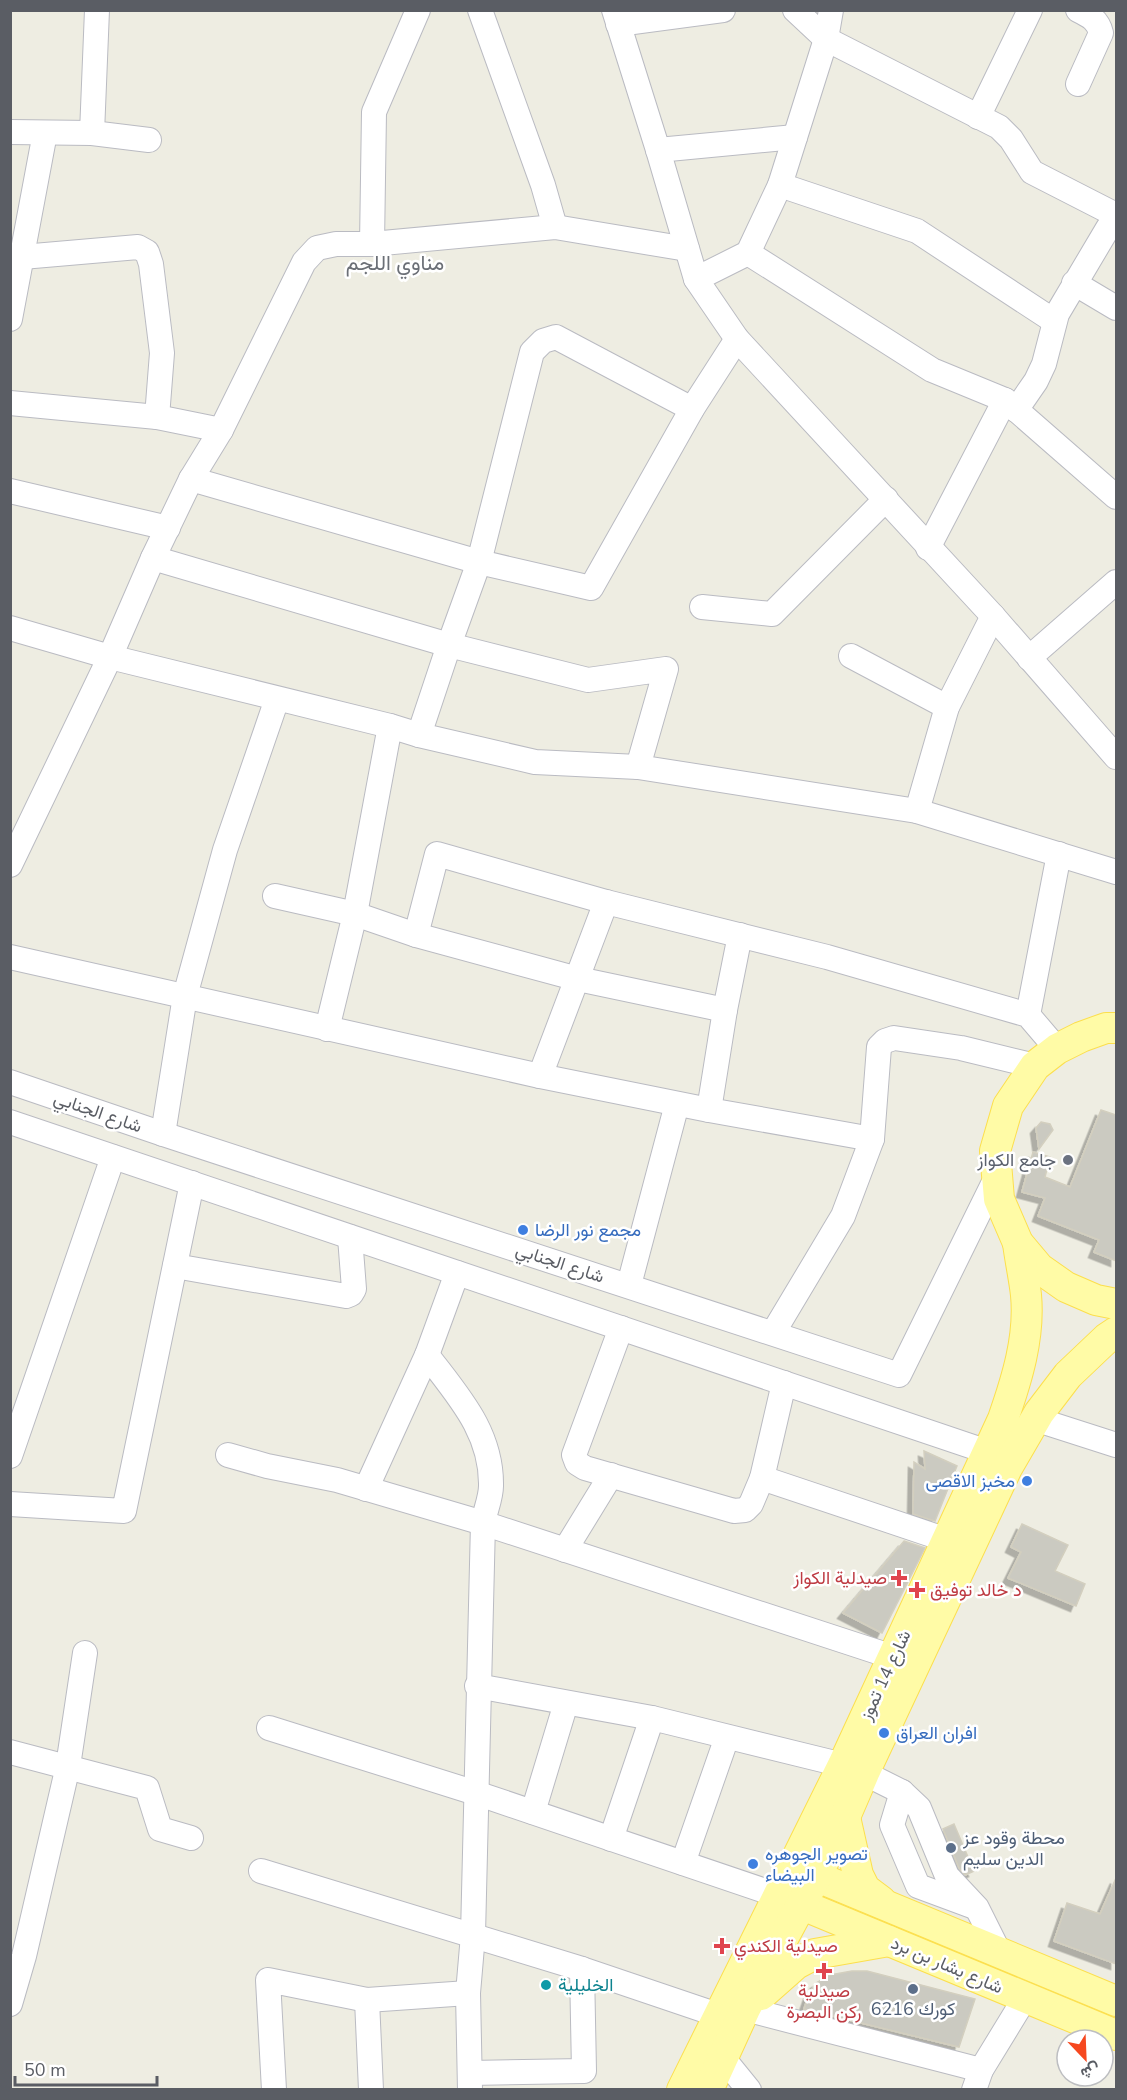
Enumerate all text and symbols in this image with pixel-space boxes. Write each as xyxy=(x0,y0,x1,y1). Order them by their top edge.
district label: مناوي اللجم xyxy=(346,249,444,280)
street label: شارع الجنابي xyxy=(50,1086,145,1141)
place label: جامع الكواز xyxy=(976,1148,1056,1172)
marker: جامع الكواز xyxy=(1061,1153,1075,1167)
place label: مجمع نور الرضا xyxy=(535,1218,641,1242)
marker: مجمع نور الرضا xyxy=(516,1223,530,1237)
street label: شارع الجنابي xyxy=(512,1237,607,1291)
place label: مخبز الاقصى xyxy=(926,1469,1015,1493)
marker: مخبز الاقصى xyxy=(1020,1474,1034,1488)
place label: صيدلية الكواز xyxy=(792,1566,887,1590)
marker: صيدلية الكواز xyxy=(892,1571,906,1585)
place label: د خالد توفيق xyxy=(930,1578,1022,1602)
marker: د خالد توفيق xyxy=(908,1581,926,1599)
street label: شارع 14 تموز xyxy=(853,1626,916,1725)
place label: افران العراق xyxy=(896,1721,977,1745)
marker: افران العراق xyxy=(877,1726,891,1740)
place label: محطة وقود عز الدين سليم xyxy=(962,1826,1065,1871)
marker: محطة وقود عز الدين سليم xyxy=(944,1841,958,1855)
place label: تصوير الجوهره البيضاء xyxy=(765,1842,868,1887)
marker: تصوير الجوهره البيضاء xyxy=(746,1857,760,1871)
street label: شارع بشار بن برد xyxy=(887,1931,1007,1999)
place label: صيدلية الكندي xyxy=(734,1934,838,1961)
marker: صيدلية الكندي xyxy=(715,1939,729,1953)
marker: صيدلية ركن البصرة xyxy=(817,1964,831,1978)
place label: الخليلية xyxy=(558,1973,613,1997)
marker: الخليلية xyxy=(539,1978,553,1992)
place label: صيدلية ركن البصرة xyxy=(786,1979,862,2024)
marker: كورك 6216 xyxy=(906,1982,920,1996)
place label: كورك 6216 xyxy=(871,1997,955,2021)
north arrow xyxy=(1055,2028,1115,2088)
scale bar xyxy=(15,2049,158,2087)
text: ش xyxy=(1077,2057,1104,2085)
text: 50 m xyxy=(24,2058,66,2082)

